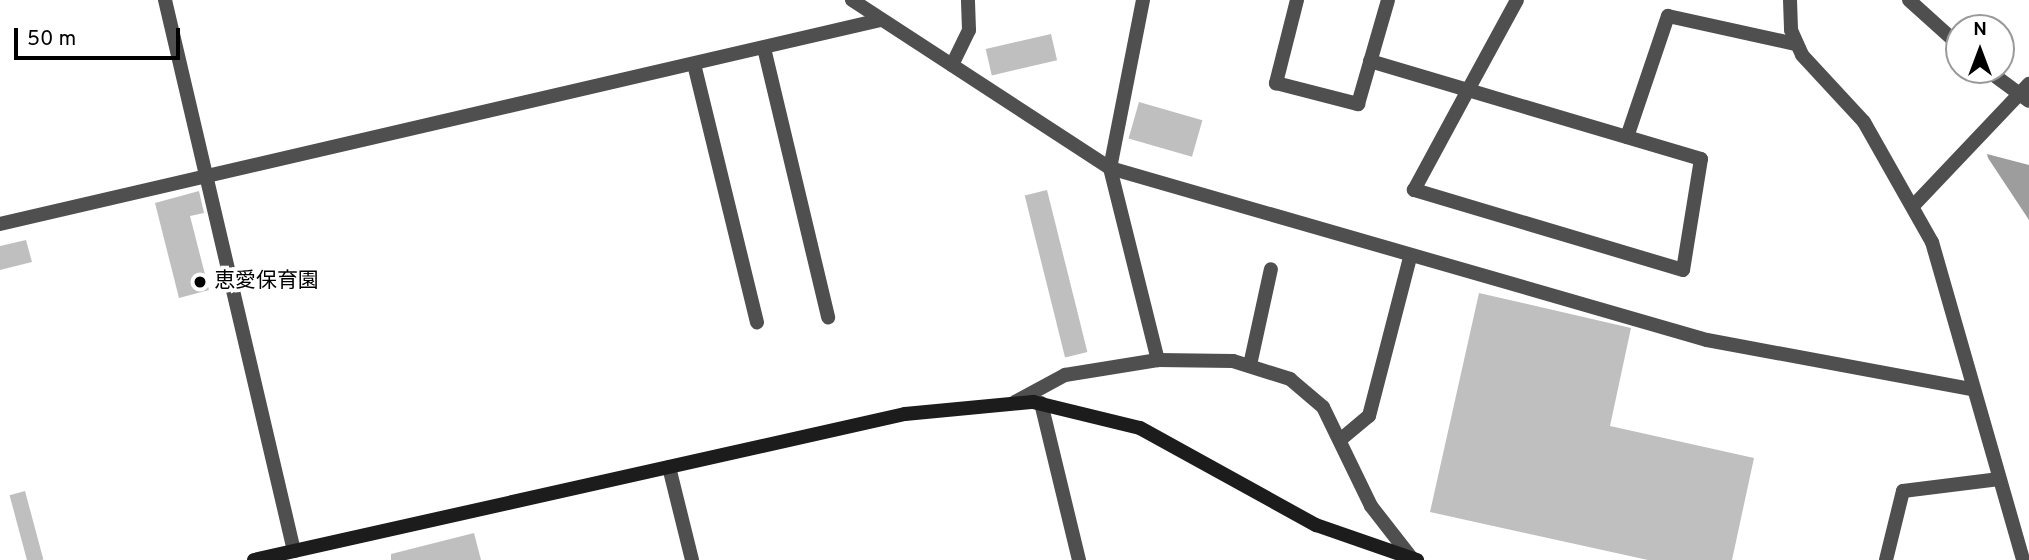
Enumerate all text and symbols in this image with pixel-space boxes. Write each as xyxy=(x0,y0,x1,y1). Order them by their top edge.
scale bar xyxy=(18,14,184,58)
north arrow xyxy=(1945,14,2015,84)
text: N xyxy=(1973,18,1987,42)
text: 50 m xyxy=(27,26,76,53)
place label: 恵愛保育園 xyxy=(214,269,319,295)
marker: 恵愛保育園 xyxy=(192,274,208,290)

